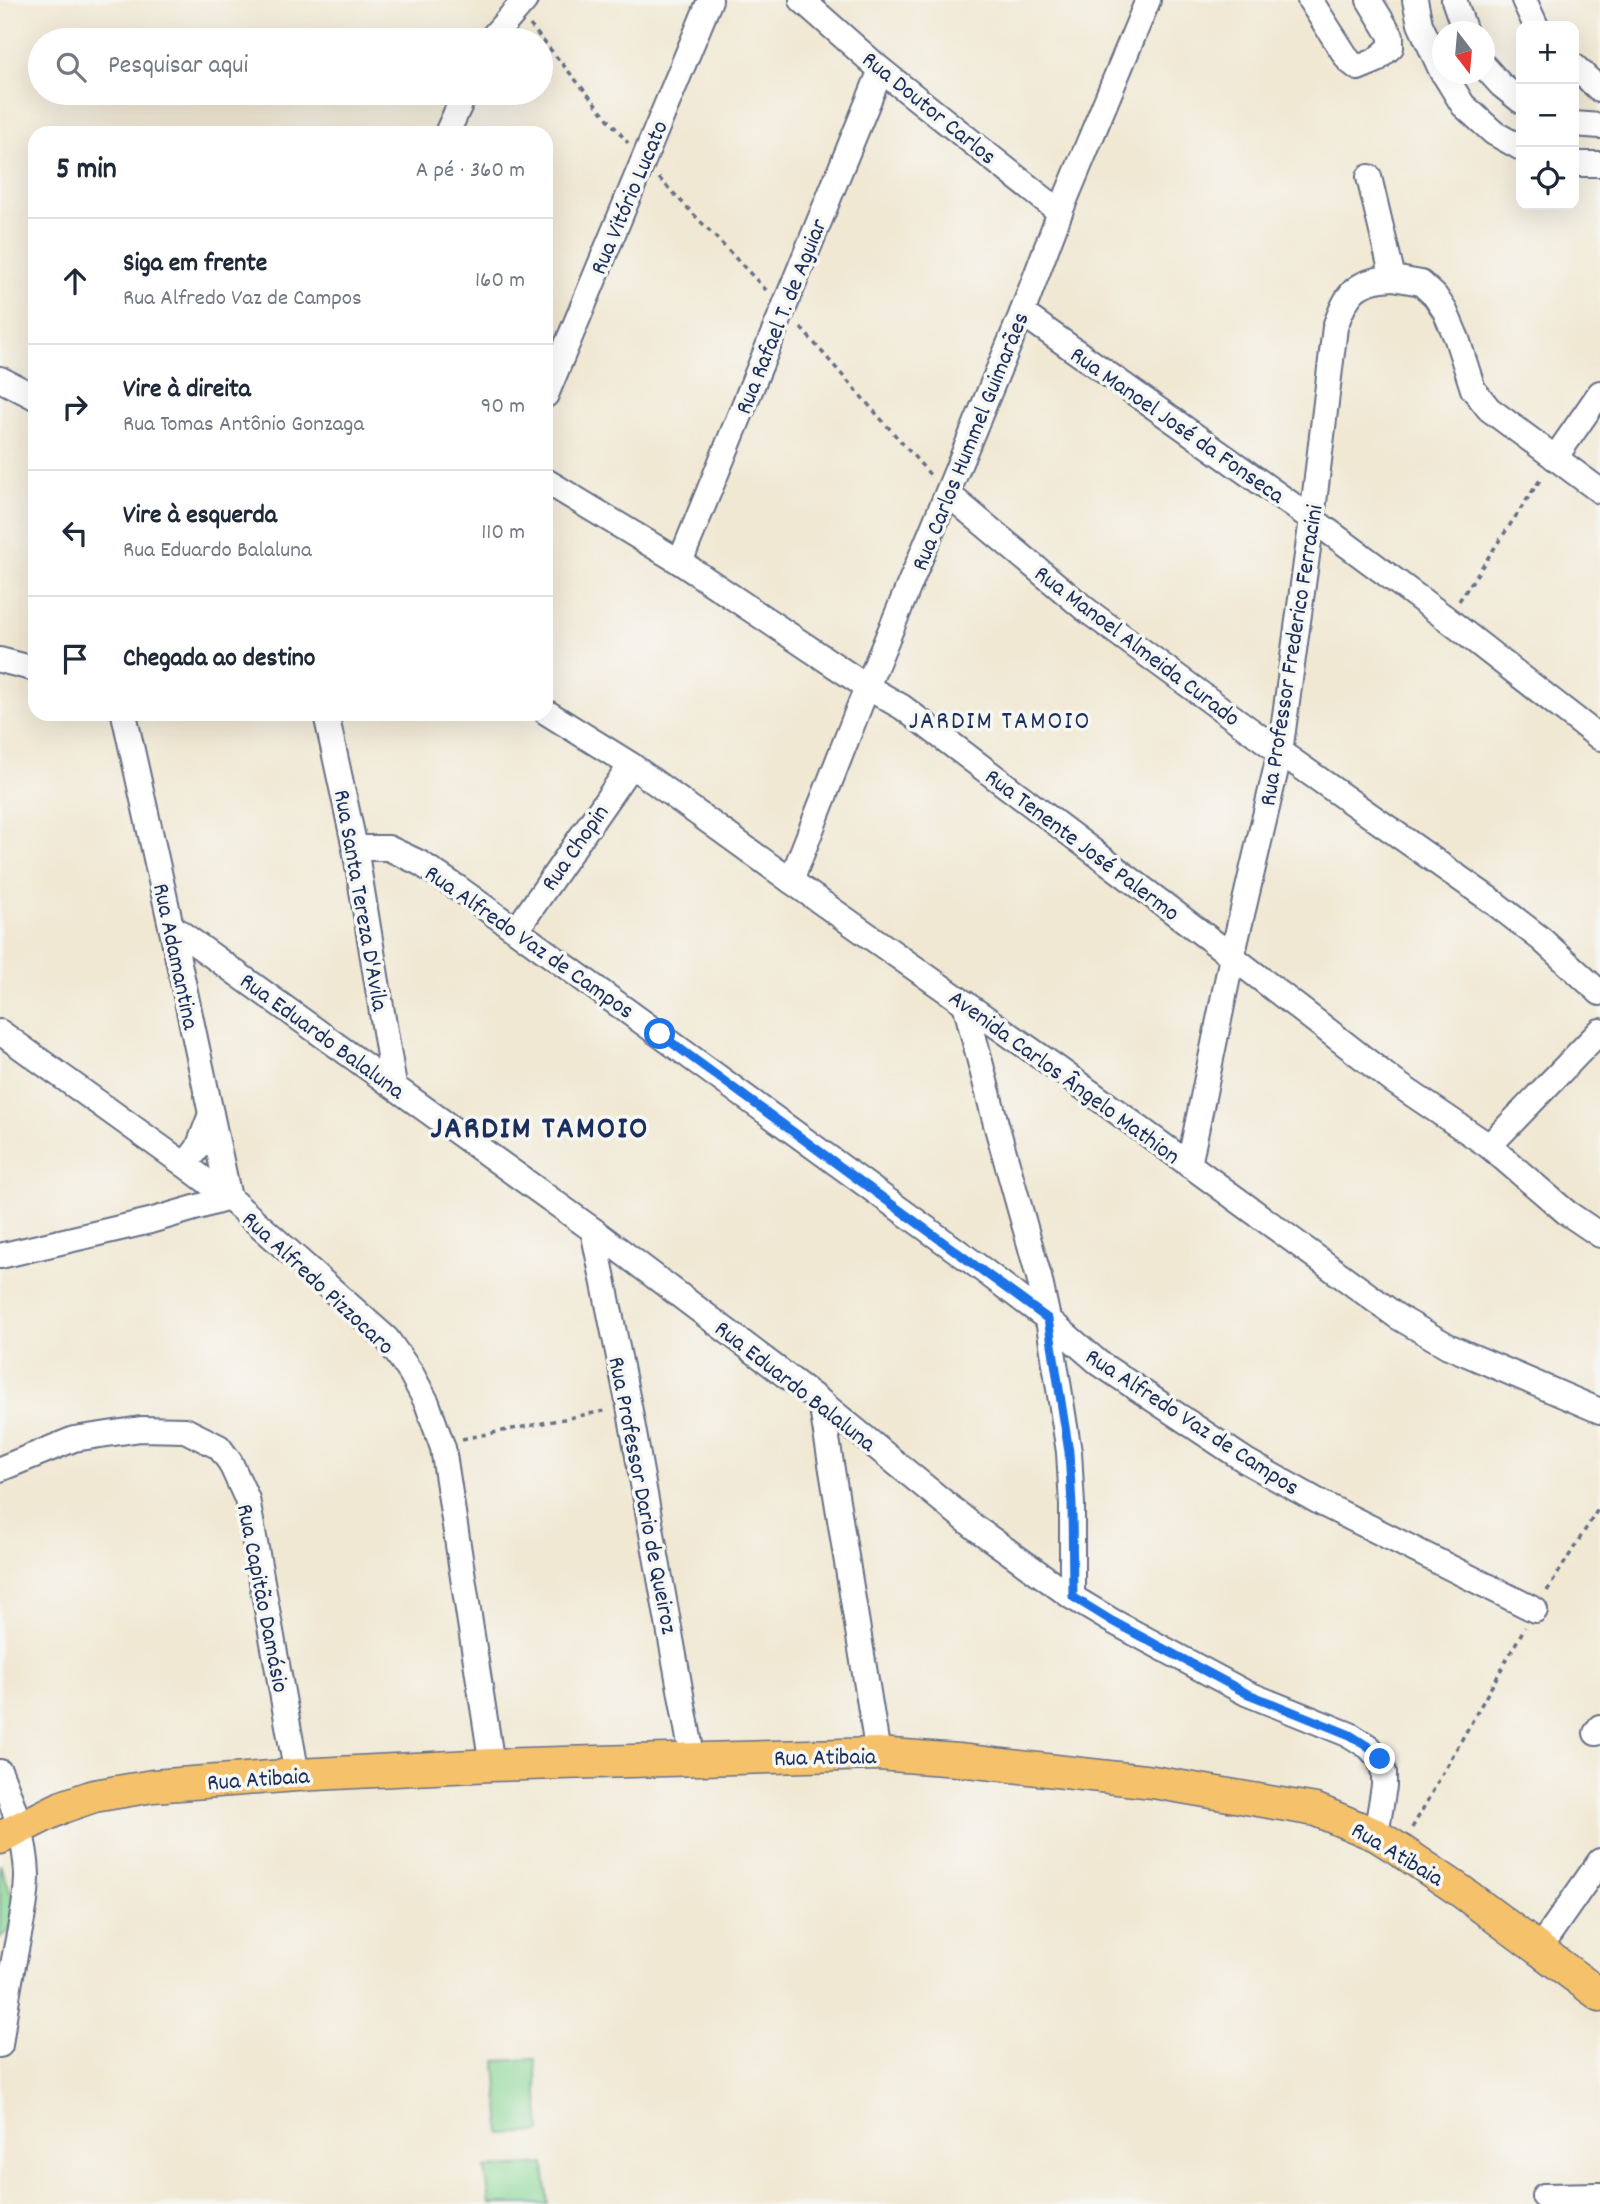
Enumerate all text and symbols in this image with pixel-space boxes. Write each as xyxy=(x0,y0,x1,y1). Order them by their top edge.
north arrow xyxy=(1432,21,1495,84)
map controls xyxy=(1516,21,1579,210)
button: + xyxy=(1516,21,1579,84)
search box xyxy=(28,28,553,105)
street label: Rua Doutor Carlos xyxy=(853,44,1003,174)
icon: search xyxy=(52,48,90,86)
text: Pesquisar aqui xyxy=(108,48,248,85)
button: − xyxy=(1516,84,1579,147)
street label: Rua Vitório Lucato xyxy=(583,116,679,280)
button: locate xyxy=(1516,147,1579,210)
text: 5 min xyxy=(56,150,117,193)
text: A pé · 360 m xyxy=(416,155,525,188)
street label: Rua Rafael T. de Aguiar xyxy=(728,214,838,420)
text: Siga em frente xyxy=(123,246,267,283)
icon: ahead xyxy=(56,262,94,300)
text: 160 m xyxy=(475,265,525,298)
text: Rua Alfredo Vaz de Campos xyxy=(123,283,362,316)
street label: Rua Carlos Hummel Guimarães xyxy=(904,308,1039,577)
street label: Rua Manoel José da Fonseca xyxy=(1062,339,1291,514)
text: Vire à direita xyxy=(123,372,251,409)
icon: right xyxy=(56,388,94,426)
text: 90 m xyxy=(481,391,525,424)
text: Rua Tomas Antônio Gonzaga xyxy=(123,409,364,442)
text: Vire à esquerda xyxy=(123,498,277,535)
street label: Rua Professor Frederico Ferracini xyxy=(1252,502,1334,809)
icon: left xyxy=(56,514,94,552)
text: 110 m xyxy=(481,517,525,550)
text: Rua Eduardo Balaluna xyxy=(123,535,312,568)
street label: Rua Manoel Almeida Curado xyxy=(1026,559,1246,736)
icon: arrive xyxy=(56,640,94,678)
text: Chegada ao destino xyxy=(123,641,315,678)
district label: JARDIM TAMOIO xyxy=(909,704,1091,741)
street label: Rua Tenente José Palermo xyxy=(977,762,1186,931)
street label: Rua Santa Tereza D'Avila xyxy=(323,787,395,1015)
street label: Rua Chopin xyxy=(534,798,619,899)
street label: Rua Alfredo Vaz de Campos xyxy=(416,858,640,1029)
street label: Rua Adamantina xyxy=(142,880,206,1034)
street label: Rua Eduardo Balaluna xyxy=(232,966,411,1109)
street label: Avenida Carlos Ângelo Mathion xyxy=(940,983,1186,1174)
route start xyxy=(644,1018,675,1049)
district label: JARDIM TAMOIO xyxy=(431,1108,649,1154)
street label: Rua Alfredo Pizzocaro xyxy=(233,1204,401,1364)
street label: Rua Eduardo Balaluna xyxy=(706,1313,883,1462)
street label: Rua Alfredo Vaz de Campos xyxy=(1078,1341,1305,1506)
street label: Rua Professor Dario de Queiroz xyxy=(597,1354,685,1637)
street label: Rua Capitão Damásio xyxy=(226,1501,296,1696)
street label: Rua Atibaia xyxy=(774,1741,877,1777)
route end xyxy=(1364,1743,1395,1774)
street label: Rua Atibaia xyxy=(206,1760,311,1802)
street label: Rua Atibaia xyxy=(1344,1815,1450,1897)

